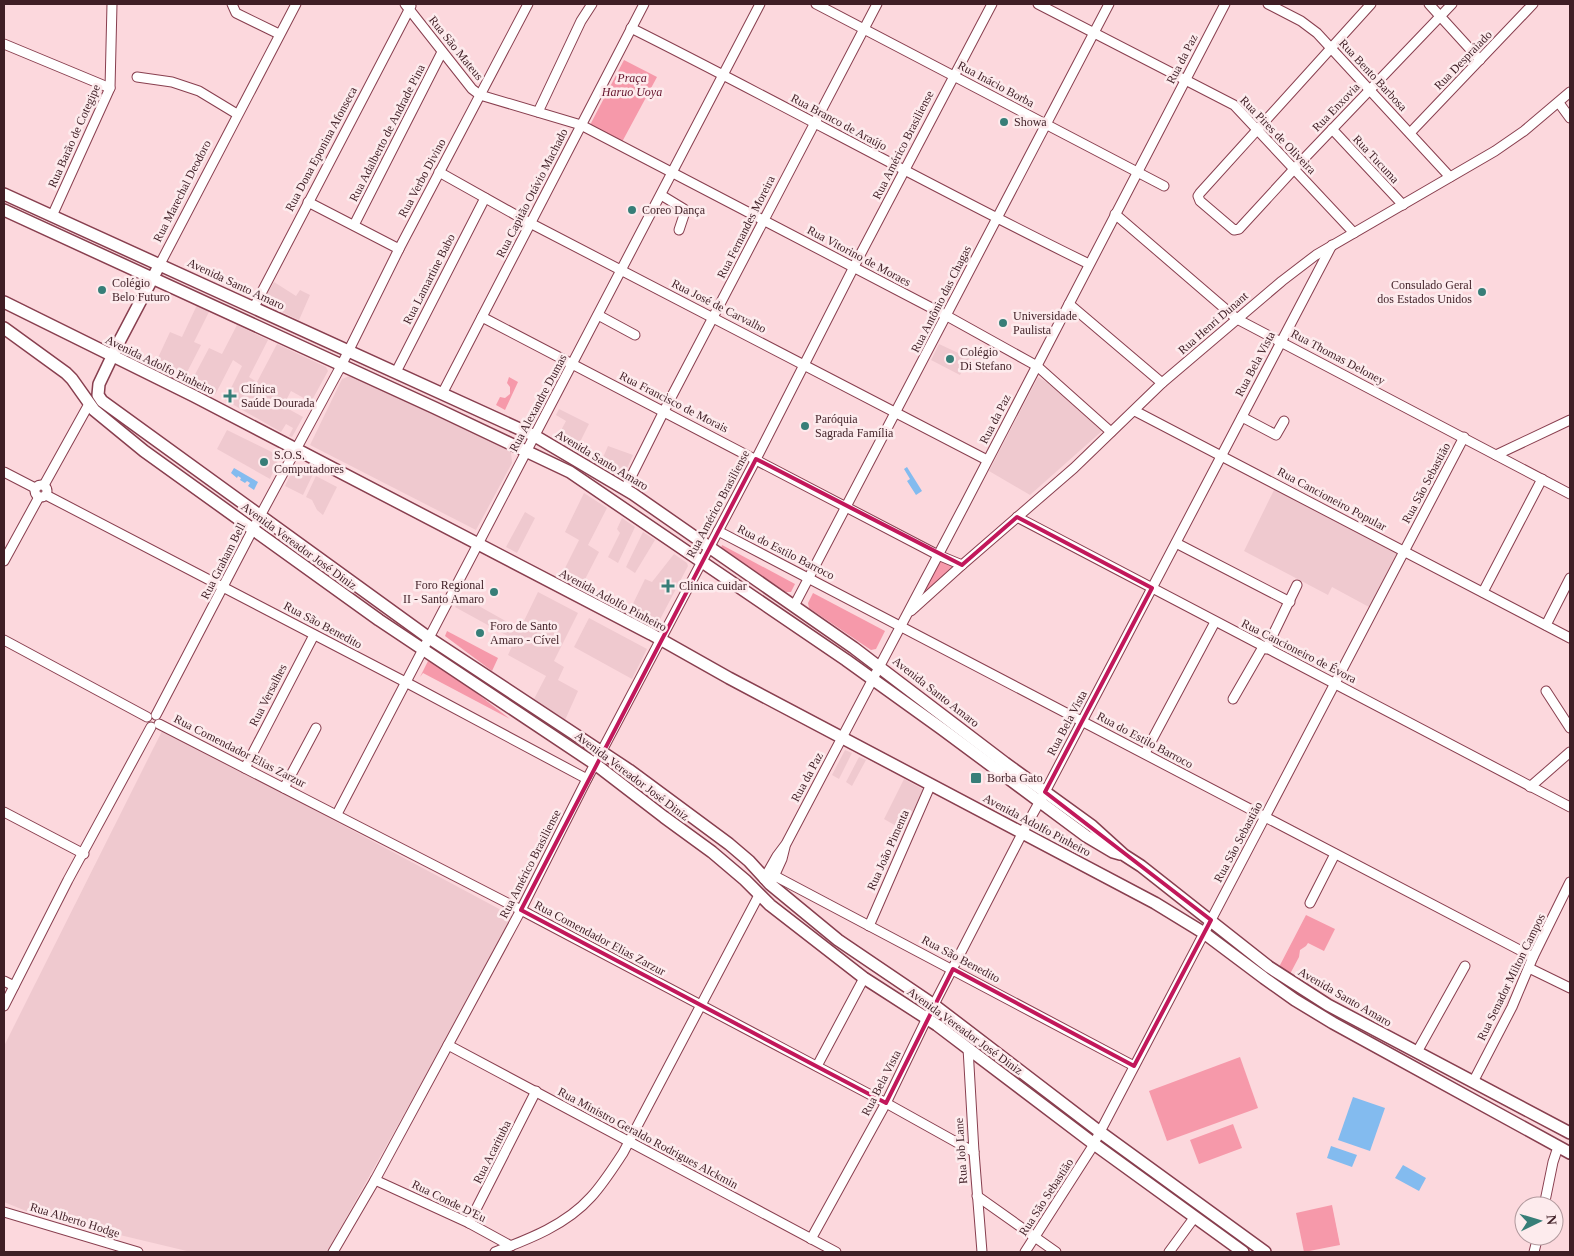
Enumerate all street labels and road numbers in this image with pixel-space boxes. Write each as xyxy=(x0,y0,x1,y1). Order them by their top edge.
street label: Rua São Mateus xyxy=(426,13,486,83)
street label: Rua Despraiado xyxy=(1431,27,1495,93)
street label: Rua da Paz xyxy=(1164,32,1200,86)
street label: Rua Bento Barbosa xyxy=(1336,36,1410,114)
street label: Rua Inácio Borba xyxy=(955,58,1037,110)
street label: Rua Adalberto de Andrade Pina xyxy=(346,62,428,204)
street label: Rua Enxovia xyxy=(1309,79,1363,134)
street label: Rua Barão de Cotegipe xyxy=(45,82,103,190)
street label: Rua Dona Eponina Afonseca xyxy=(282,84,360,214)
street label: Rua Américo Brasiliense xyxy=(870,88,936,202)
street label: Rua Branco de Araújo xyxy=(788,91,890,153)
street label: Rua Pires de Oliveira xyxy=(1237,93,1319,177)
street label: Rua Capitão Otávio Machado xyxy=(493,126,571,260)
street label: Rua Tucuma xyxy=(1350,132,1402,187)
street label: Rua Verbo Divino xyxy=(395,136,449,220)
street label: Rua Marechal Deodoro xyxy=(150,138,214,244)
street label: Rua Fernandes Moreira xyxy=(714,173,778,281)
street label: Rua Vitorino de Moraes xyxy=(805,223,914,289)
street label: Rua Lamartine Babo xyxy=(400,231,458,327)
street label: Rua Antônio das Chagas xyxy=(908,243,974,355)
street label: Avenida Santo Amaro xyxy=(185,255,287,313)
street label: Rua José de Carvalho xyxy=(669,276,769,336)
street label: Rua Henri Dunant xyxy=(1175,288,1251,357)
street label: Rua Thomas Deloney xyxy=(1289,326,1387,388)
street label: Rua Bela Vista xyxy=(1232,328,1278,399)
street label: Avenida Adolfo Pinheiro xyxy=(103,332,217,398)
street label: Rua Alexandre Dumas xyxy=(506,351,570,454)
street label: Rua Francisco de Morais xyxy=(617,368,731,436)
street label: Rua da Paz xyxy=(977,392,1013,446)
street label: Avenida Santo Amaro xyxy=(553,427,651,493)
street label: Rua São Sebastião xyxy=(1399,440,1453,526)
street label: Rua Américo Brasiliense xyxy=(684,448,752,560)
street label: Rua Cancioneiro Popular xyxy=(1275,464,1389,534)
street label: Avenida Vereador José Diniz xyxy=(239,499,359,593)
street label: Rua Graham Bell xyxy=(198,520,249,602)
street label: Rua do Estilo Barroco xyxy=(735,521,837,583)
street label: Avenida Adolfo Pinheiro xyxy=(557,566,669,634)
street label: Rua São Benedito xyxy=(281,598,365,652)
street label: Rua Cancioneiro de Évora xyxy=(1239,616,1359,686)
street label: Avenida Santo Amaro xyxy=(890,654,982,730)
street label: Rua Versalhes xyxy=(246,661,290,729)
street label: Rua Bela Vista xyxy=(1044,687,1090,758)
street label: Rua do Estilo Barroco xyxy=(1094,709,1196,771)
street label: Rua Comendador Elias Zarzur xyxy=(172,712,308,790)
street label: Avenida Vereador José Diniz xyxy=(572,729,692,823)
street label: Rua da Paz xyxy=(788,750,826,804)
street label: Avenida Adolfo Pinheiro xyxy=(981,791,1093,859)
street label: Rua São Sebastião xyxy=(1211,799,1265,885)
street label: Rua Américo Brasiliense xyxy=(497,807,563,921)
street label: Rua João Pimenta xyxy=(864,807,912,892)
street label: Rua Comendador Elias Zarzur xyxy=(532,897,668,979)
street label: Rua Senador Milton Campos xyxy=(1474,911,1548,1043)
street label: Rua São Benedito xyxy=(919,932,1003,986)
street label: Avenida Santo Amaro xyxy=(1296,964,1394,1030)
street label: Avenida Vereador José Diniz xyxy=(905,984,1025,1078)
street label: Rua Bela Vista xyxy=(858,1047,904,1118)
street label: Rua Ministro Geraldo Rodrigues Alckmin xyxy=(556,1084,740,1192)
street label: Rua Acarituba xyxy=(470,1117,514,1186)
street label: Rua Job Lane xyxy=(952,1118,970,1184)
street label: Rua São Sebastião xyxy=(1016,1156,1076,1238)
street label: Rua Conde D'Eu xyxy=(410,1177,488,1225)
street label: Rua Alberto Hodge xyxy=(28,1200,122,1240)

